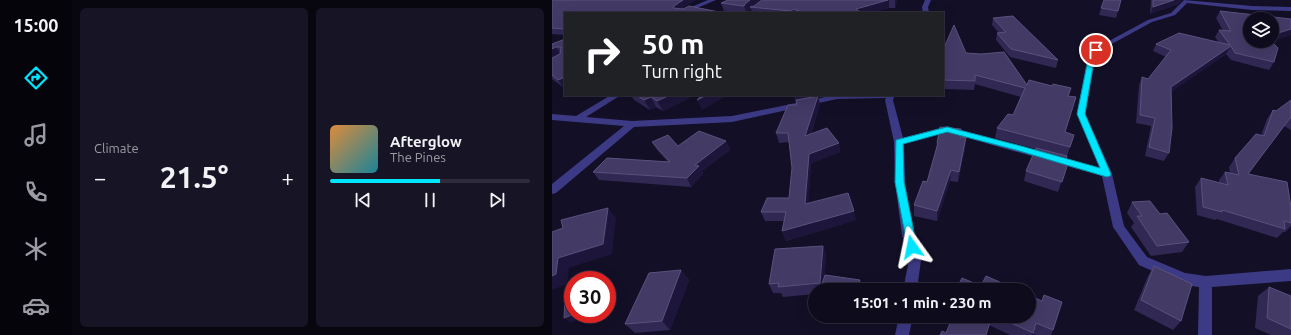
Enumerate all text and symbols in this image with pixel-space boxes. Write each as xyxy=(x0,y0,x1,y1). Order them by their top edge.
map controls xyxy=(1243,12,1279,48)
button: layers xyxy=(1243,12,1279,48)
text: 15:00 xyxy=(13,15,59,35)
icon: right xyxy=(576,28,628,80)
text: 50 m xyxy=(642,28,704,59)
pin xyxy=(1079,33,1113,67)
icon: arrive xyxy=(1085,39,1107,61)
text: Turn right xyxy=(642,61,722,81)
icon: directions xyxy=(22,64,50,92)
icon: music xyxy=(22,121,50,149)
text: Afterglow xyxy=(390,133,462,150)
text: Climate xyxy=(94,141,139,155)
text: The Pines xyxy=(390,150,446,164)
text: 21.5° xyxy=(160,160,228,194)
text: − xyxy=(94,165,106,190)
text: + xyxy=(282,165,294,190)
icon: phone xyxy=(22,178,50,206)
icon: previous xyxy=(352,189,374,211)
icon: pause xyxy=(419,189,441,211)
icon: next xyxy=(486,189,508,211)
position arrow xyxy=(891,226,933,268)
icon: climate xyxy=(22,235,50,263)
speed limit sign: 30 xyxy=(564,271,616,323)
icon: car xyxy=(22,292,50,320)
text: 15:01 · 1 min · 230 m xyxy=(853,294,991,311)

